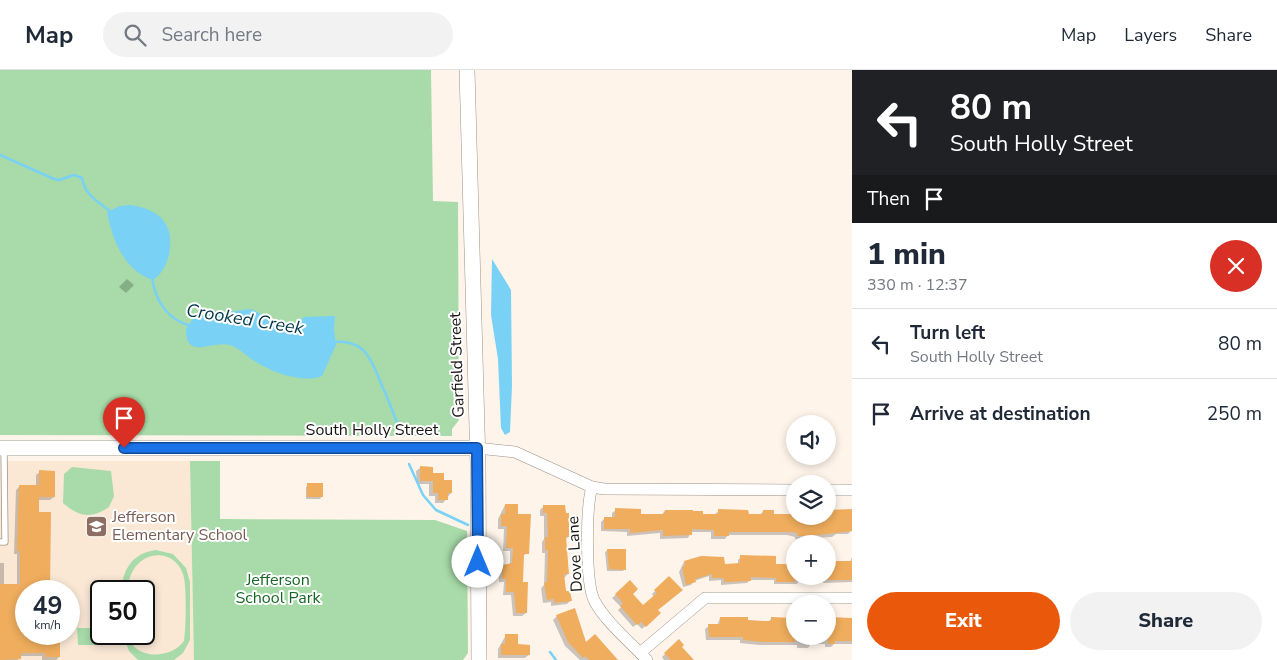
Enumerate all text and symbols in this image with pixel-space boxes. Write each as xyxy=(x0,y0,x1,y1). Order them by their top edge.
search box xyxy=(103,12,453,57)
text: Map xyxy=(25,19,73,51)
icon: search xyxy=(121,21,149,49)
text: Search here xyxy=(161,22,262,48)
text: Map xyxy=(1061,23,1096,47)
text: Layers xyxy=(1124,23,1177,47)
text: Share xyxy=(1205,23,1252,47)
text: 80 m xyxy=(950,84,1032,131)
icon: left xyxy=(867,90,932,155)
text: South Holly Street xyxy=(950,129,1133,159)
icon: arrive xyxy=(920,185,948,213)
text: Then xyxy=(867,186,910,212)
text: 1 min xyxy=(867,234,946,275)
button: close xyxy=(1210,240,1262,292)
text: 330 m · 12:37 xyxy=(867,274,968,296)
water label: Crooked Creek xyxy=(185,298,306,340)
street label: Garfield Street xyxy=(444,312,470,418)
text: Turn left xyxy=(910,320,985,346)
icon: left xyxy=(867,330,895,358)
text: 80 m xyxy=(1218,331,1262,357)
text: South Holly Street xyxy=(910,346,1043,368)
pin xyxy=(103,397,145,448)
icon: arrive xyxy=(867,400,895,428)
text: Arrive at destination xyxy=(910,401,1091,427)
text: 250 m xyxy=(1207,401,1262,427)
icon: arrive xyxy=(110,404,138,432)
map controls xyxy=(786,415,836,645)
button: sound xyxy=(786,415,836,465)
street label: South Holly Street xyxy=(306,419,439,441)
button: layers xyxy=(786,475,836,525)
place label: Jefferson Elementary School xyxy=(111,506,248,546)
school or university icon: Jefferson Elementary School xyxy=(84,514,108,538)
street label: Dove Lane xyxy=(562,515,588,593)
position arrow xyxy=(451,535,503,587)
button: + xyxy=(786,535,836,585)
park label: Jefferson School Park xyxy=(236,569,321,609)
speed limit sign: 50 xyxy=(90,580,155,645)
text: 49 xyxy=(32,589,63,623)
button: Exit xyxy=(867,592,1060,650)
button: Share xyxy=(1070,592,1262,650)
button: − xyxy=(786,595,836,645)
text: km/h xyxy=(34,617,61,633)

